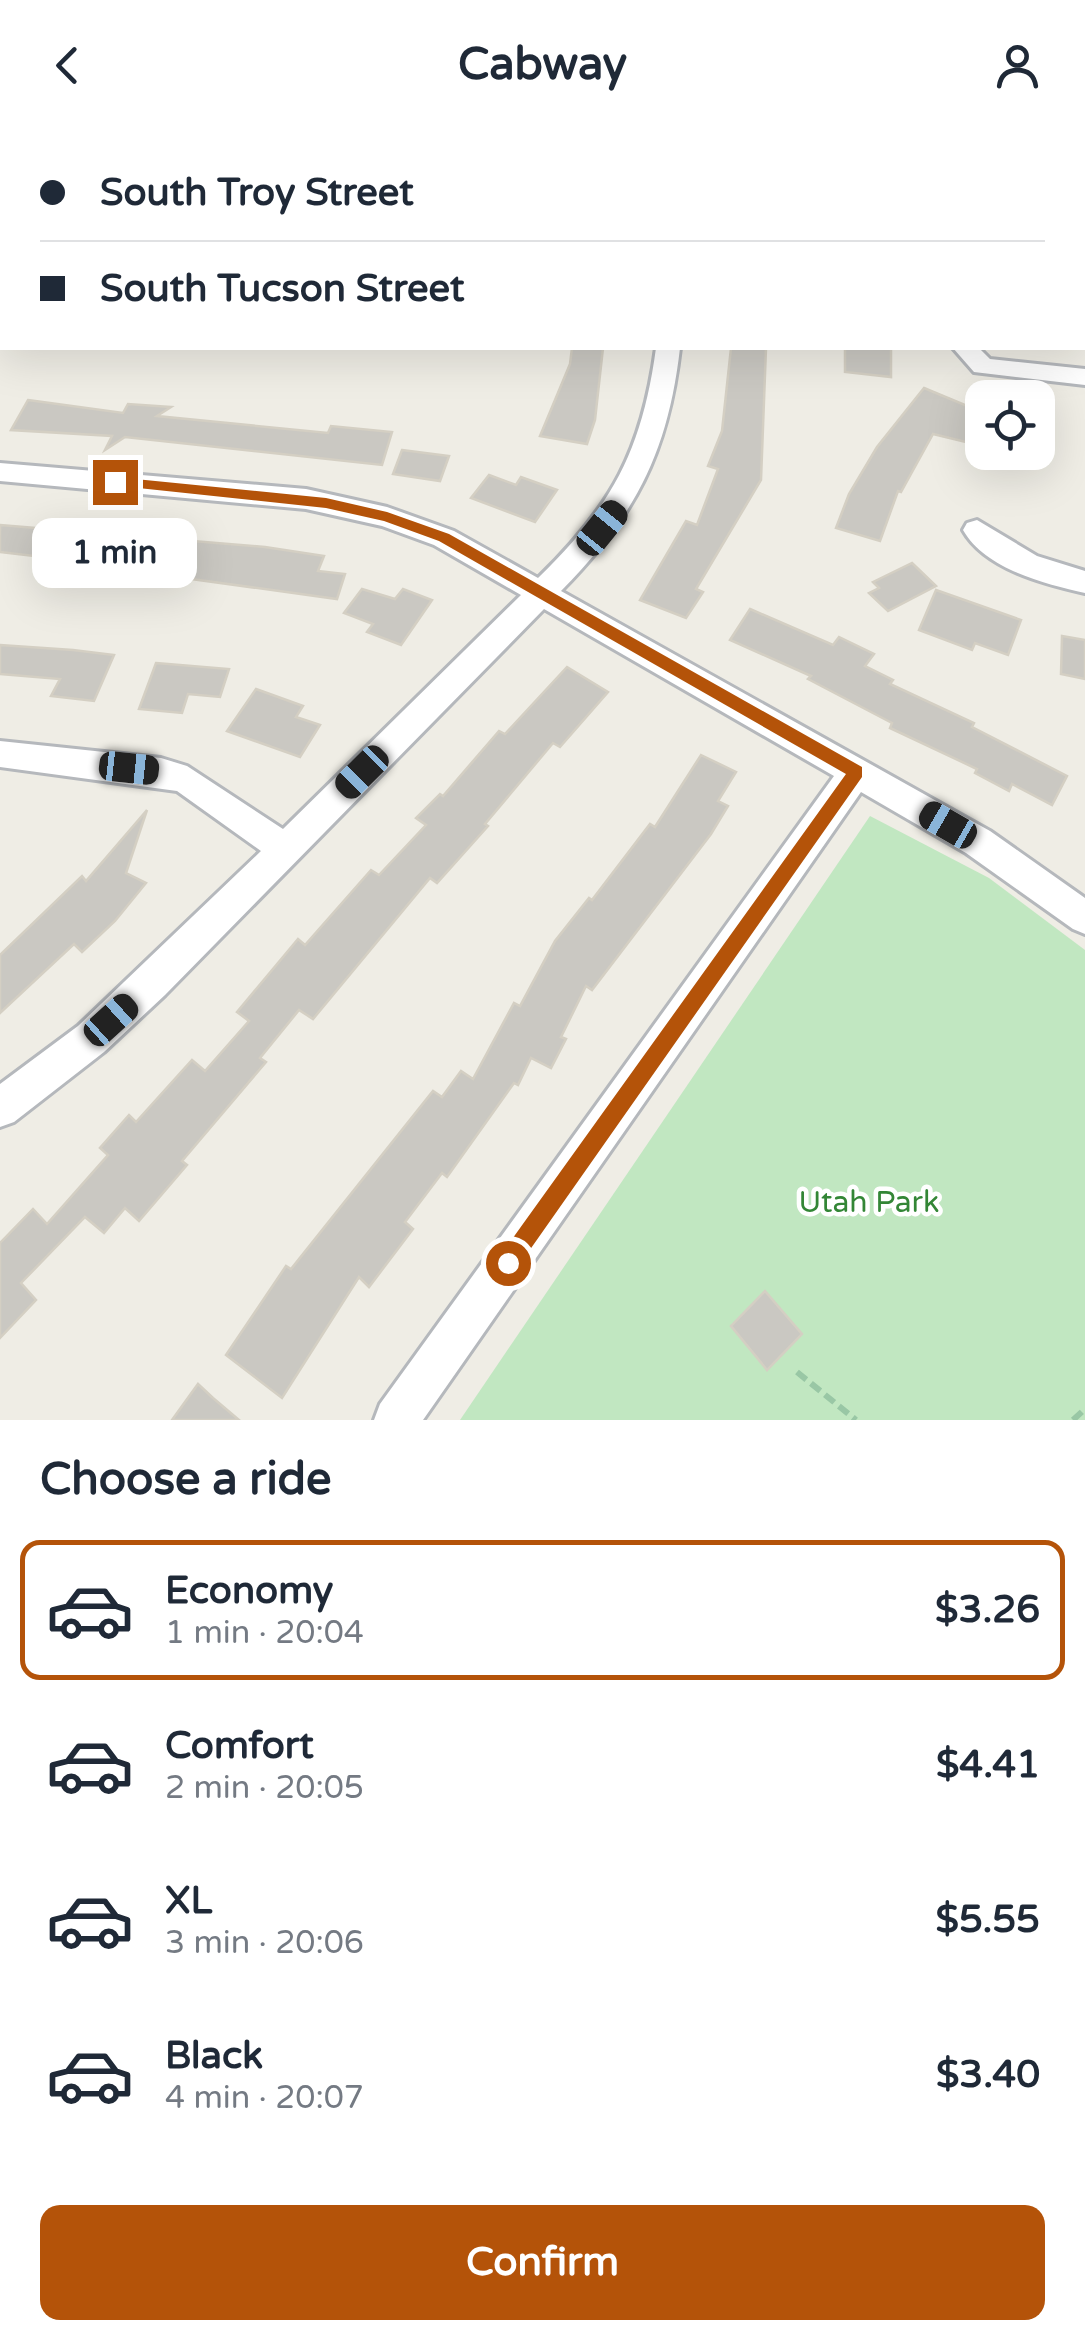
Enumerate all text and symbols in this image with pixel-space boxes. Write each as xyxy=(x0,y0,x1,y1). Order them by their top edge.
icon: back xyxy=(40,38,95,93)
text: Cabway xyxy=(458,38,627,92)
icon: person xyxy=(990,38,1045,93)
text: South Troy Street xyxy=(100,170,414,216)
text: South Tucson Street xyxy=(100,266,464,312)
map controls xyxy=(965,380,1055,470)
button: locate xyxy=(965,380,1055,470)
route end xyxy=(93,460,138,505)
car xyxy=(571,495,633,561)
callout: 1 min xyxy=(32,517,198,587)
text: 1 min xyxy=(72,534,157,572)
car xyxy=(330,740,394,804)
car xyxy=(98,750,160,786)
car xyxy=(915,797,981,853)
car xyxy=(79,989,143,1051)
park label: Utah Park xyxy=(799,1184,939,1221)
route start xyxy=(486,1241,531,1286)
text: Choose a ride xyxy=(40,1453,331,1507)
icon: car xyxy=(45,1565,135,1655)
text: Economy xyxy=(165,1568,333,1614)
text: $3.26 xyxy=(935,1587,1040,1633)
text: 1 min · 20:04 xyxy=(165,1614,364,1652)
icon: car xyxy=(45,1720,135,1810)
text: Comfort xyxy=(165,1723,314,1769)
text: $4.41 xyxy=(936,1742,1040,1788)
text: 2 min · 20:05 xyxy=(165,1769,364,1807)
icon: car xyxy=(45,1875,135,1965)
text: XL xyxy=(165,1878,212,1924)
text: $5.55 xyxy=(935,1897,1040,1943)
text: 3 min · 20:06 xyxy=(165,1924,364,1962)
icon: car xyxy=(45,2030,135,2120)
text: Black xyxy=(165,2033,263,2079)
text: $3.40 xyxy=(936,2052,1040,2098)
text: 4 min · 20:07 xyxy=(165,2079,364,2117)
button: Confirm xyxy=(40,2205,1045,2320)

